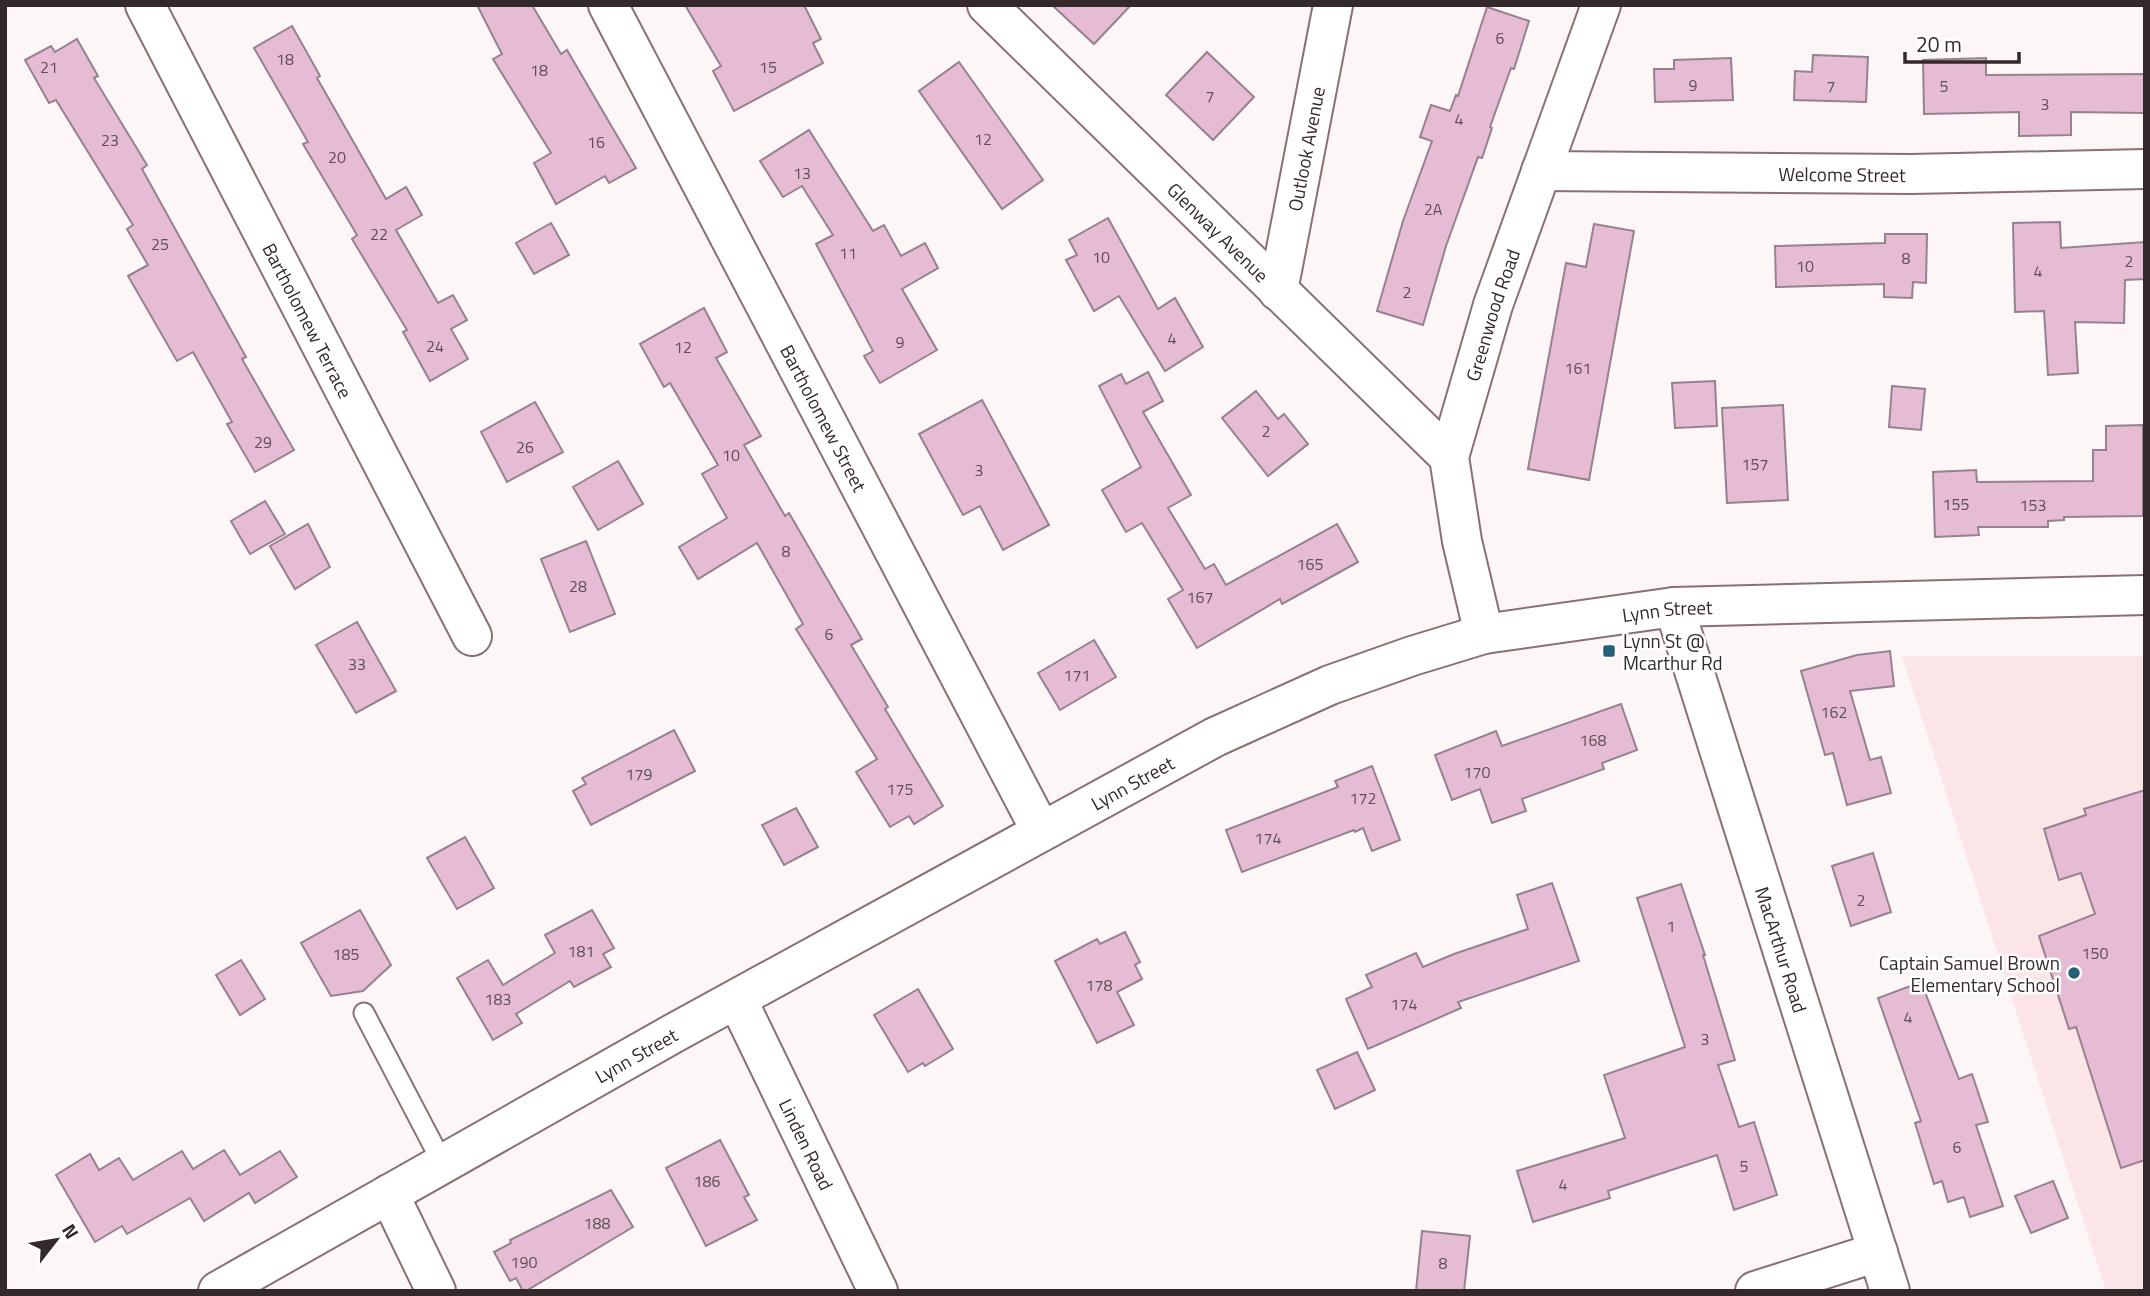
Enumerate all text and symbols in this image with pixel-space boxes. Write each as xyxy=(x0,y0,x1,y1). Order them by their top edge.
scale bar xyxy=(1905,21,2019,65)
house number: 6 xyxy=(1496,26,1505,50)
text: 20 m xyxy=(1916,28,1962,60)
house number: 18 xyxy=(276,47,294,71)
house number: 21 xyxy=(40,55,58,79)
house number: 15 xyxy=(759,55,777,79)
house number: 18 xyxy=(530,58,548,82)
house number: 9 xyxy=(1689,73,1698,97)
house number: 7 xyxy=(1827,74,1835,98)
house number: 5 xyxy=(1940,74,1949,98)
house number: 7 xyxy=(1206,84,1214,108)
street label: Outlook Avenue xyxy=(1279,84,1332,213)
house number: 3 xyxy=(2041,92,2049,116)
house number: 4 xyxy=(1455,107,1464,131)
house number: 12 xyxy=(974,127,992,151)
house number: 23 xyxy=(101,128,119,152)
house number: 16 xyxy=(587,130,605,154)
house number: 20 xyxy=(328,145,346,169)
street label: Welcome Street xyxy=(1778,158,1906,188)
house number: 13 xyxy=(793,161,811,185)
street label: Glenway Avenue xyxy=(1161,175,1276,288)
house number: 2A xyxy=(1424,197,1443,221)
house number: 22 xyxy=(370,222,388,246)
house number: 25 xyxy=(151,232,169,256)
street label: Bartholomew Terrace xyxy=(256,237,361,403)
house number: 11 xyxy=(839,241,857,265)
house number: 10 xyxy=(1092,245,1110,269)
street label: Greenwood Road xyxy=(1457,245,1527,384)
house number: 8 xyxy=(1902,246,1911,270)
house number: 2 xyxy=(2125,249,2133,273)
house number: 10 xyxy=(1796,254,1814,278)
house number: 4 xyxy=(2034,259,2043,283)
house number: 2 xyxy=(1403,280,1411,304)
house number: 4 xyxy=(1168,326,1177,350)
house number: 9 xyxy=(896,330,905,354)
house number: 24 xyxy=(426,334,444,358)
house number: 12 xyxy=(674,335,692,359)
street label: Bartholomew Street xyxy=(774,339,875,497)
house number: 161 xyxy=(1565,356,1591,380)
house number: 2 xyxy=(1262,419,1270,443)
house number: 29 xyxy=(254,430,272,454)
house number: 26 xyxy=(516,435,534,459)
house number: 10 xyxy=(722,443,740,467)
house number: 157 xyxy=(1742,452,1768,476)
house number: 3 xyxy=(975,458,983,482)
house number: 155 xyxy=(1943,492,1969,516)
house number: 153 xyxy=(2020,493,2046,517)
house number: 8 xyxy=(782,539,791,563)
house number: 165 xyxy=(1297,552,1323,576)
house number: 28 xyxy=(569,574,587,598)
house number: 167 xyxy=(1187,585,1213,609)
street label: Lynn Street xyxy=(1620,592,1713,629)
house number: 6 xyxy=(825,622,834,646)
place label: Lynn St @ Mcarthur Rd xyxy=(1623,626,1723,677)
marker: Lynn St @ Mcarthur Rd xyxy=(1601,643,1617,659)
house number: 33 xyxy=(348,652,366,676)
house number: 171 xyxy=(1064,663,1090,687)
house number: 162 xyxy=(1821,700,1847,724)
house number: 168 xyxy=(1580,728,1606,752)
street label: Lynn Street xyxy=(1085,748,1179,817)
house number: 170 xyxy=(1464,760,1490,784)
house number: 179 xyxy=(626,762,652,786)
house number: 175 xyxy=(887,777,913,801)
house number: 172 xyxy=(1350,786,1376,810)
house number: 174 xyxy=(1255,826,1281,850)
street label: MacArthur Road xyxy=(1749,883,1816,1016)
house number: 2 xyxy=(1857,888,1865,912)
house number: 1 xyxy=(1667,914,1675,938)
house number: 181 xyxy=(568,939,594,963)
house number: 150 xyxy=(2082,941,2108,965)
house number: 185 xyxy=(333,942,359,966)
place label: Captain Samuel Brown Elementary School xyxy=(1879,948,2060,999)
marker: Captain Samuel Brown Elementary School xyxy=(2066,965,2082,981)
house number: 178 xyxy=(1086,973,1112,997)
house number: 183 xyxy=(485,987,511,1011)
house number: 174 xyxy=(1391,992,1417,1016)
house number: 4 xyxy=(1904,1005,1913,1029)
street label: Lynn Street xyxy=(589,1019,683,1090)
house number: 3 xyxy=(1701,1027,1709,1051)
street label: Linden Road xyxy=(772,1093,842,1195)
house number: 6 xyxy=(1953,1135,1962,1159)
house number: 5 xyxy=(1740,1154,1749,1178)
house number: 186 xyxy=(694,1169,720,1193)
house number: 4 xyxy=(1559,1172,1568,1196)
north arrow xyxy=(21,1205,91,1275)
house number: 188 xyxy=(584,1211,610,1235)
text: N xyxy=(55,1218,87,1244)
house number: 190 xyxy=(511,1250,537,1274)
house number: 8 xyxy=(1439,1251,1448,1275)

